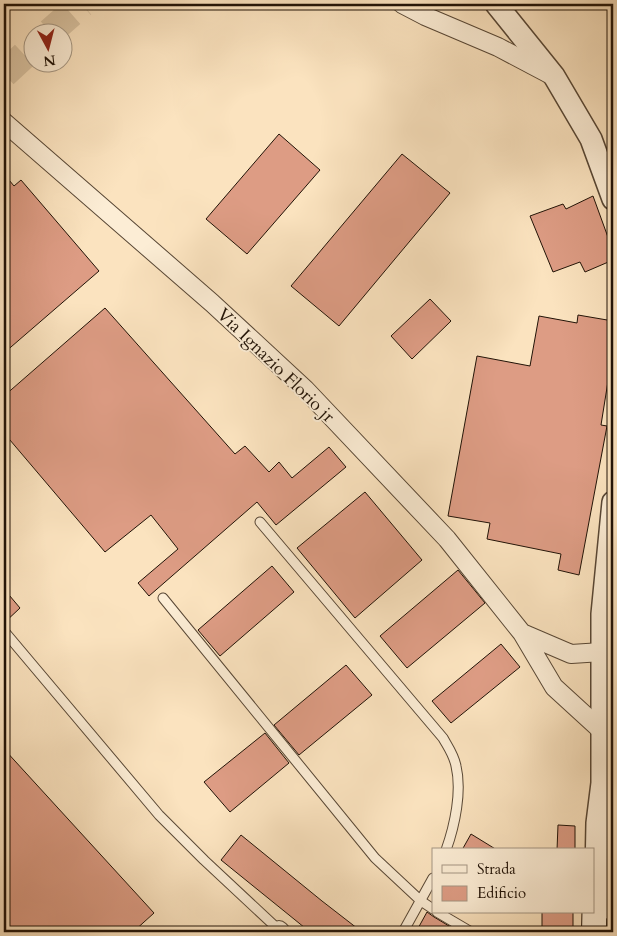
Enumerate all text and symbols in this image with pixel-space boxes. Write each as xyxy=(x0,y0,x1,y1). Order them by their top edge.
north arrow xyxy=(22,22,72,72)
text: N xyxy=(42,50,57,71)
street label: Via Ignazio Florio jr xyxy=(211,302,340,429)
legend xyxy=(432,848,594,914)
text: Strada xyxy=(477,859,516,879)
text: Edificio xyxy=(477,883,526,903)

